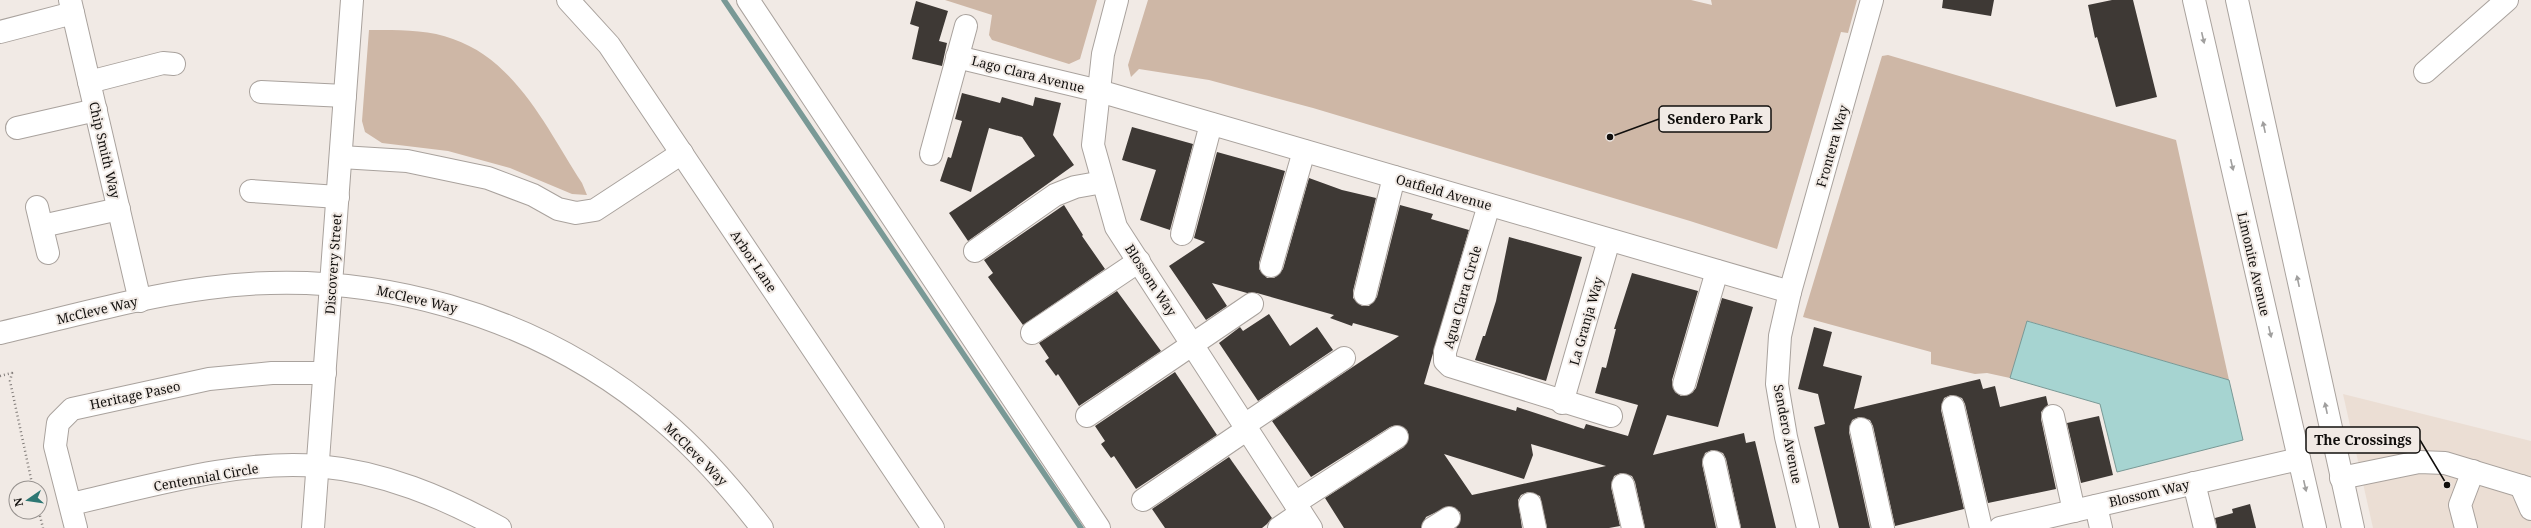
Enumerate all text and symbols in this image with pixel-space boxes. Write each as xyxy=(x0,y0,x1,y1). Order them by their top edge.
one-way arrow xyxy=(2200,32,2206,44)
street label: Lago Clara Avenue xyxy=(970,51,1086,97)
street label: Chip Smith Way xyxy=(85,100,125,201)
street label: Frontera Way xyxy=(1812,102,1853,189)
callout: Sendero Park xyxy=(1659,106,1771,132)
text: Sendero Park xyxy=(1667,109,1763,128)
one-way arrow xyxy=(2261,120,2267,133)
one-way arrow xyxy=(2229,159,2235,171)
street label: Oatfield Avenue xyxy=(1394,170,1494,214)
street label: Limonite Avenue xyxy=(2233,210,2275,318)
street label: Discovery Street xyxy=(321,213,346,315)
street label: Arbor Lane xyxy=(727,227,781,296)
street label: Blossom Way xyxy=(1121,241,1181,320)
street label: Agua Clara Circle xyxy=(1439,243,1485,351)
street label: La Granja Way xyxy=(1565,274,1607,367)
one-way arrow xyxy=(2294,275,2300,287)
street label: McCleve Way xyxy=(375,281,460,317)
street label: McCleve Way xyxy=(55,292,140,328)
one-way arrow xyxy=(2268,326,2274,339)
street label: Heritage Paseo xyxy=(88,377,182,413)
street label: Sendero Avenue xyxy=(1770,383,1806,485)
one-way arrow xyxy=(2322,402,2328,414)
street label: McCleve Way xyxy=(660,418,732,490)
callout: The Crossings xyxy=(2306,427,2420,453)
text: The Crossings xyxy=(2314,430,2412,449)
street label: Centennial Circle xyxy=(152,459,260,495)
street label: Blossom Way xyxy=(2107,475,2192,511)
north arrow xyxy=(8,480,48,520)
one-way arrow xyxy=(2303,480,2309,493)
text: N xyxy=(9,496,26,508)

